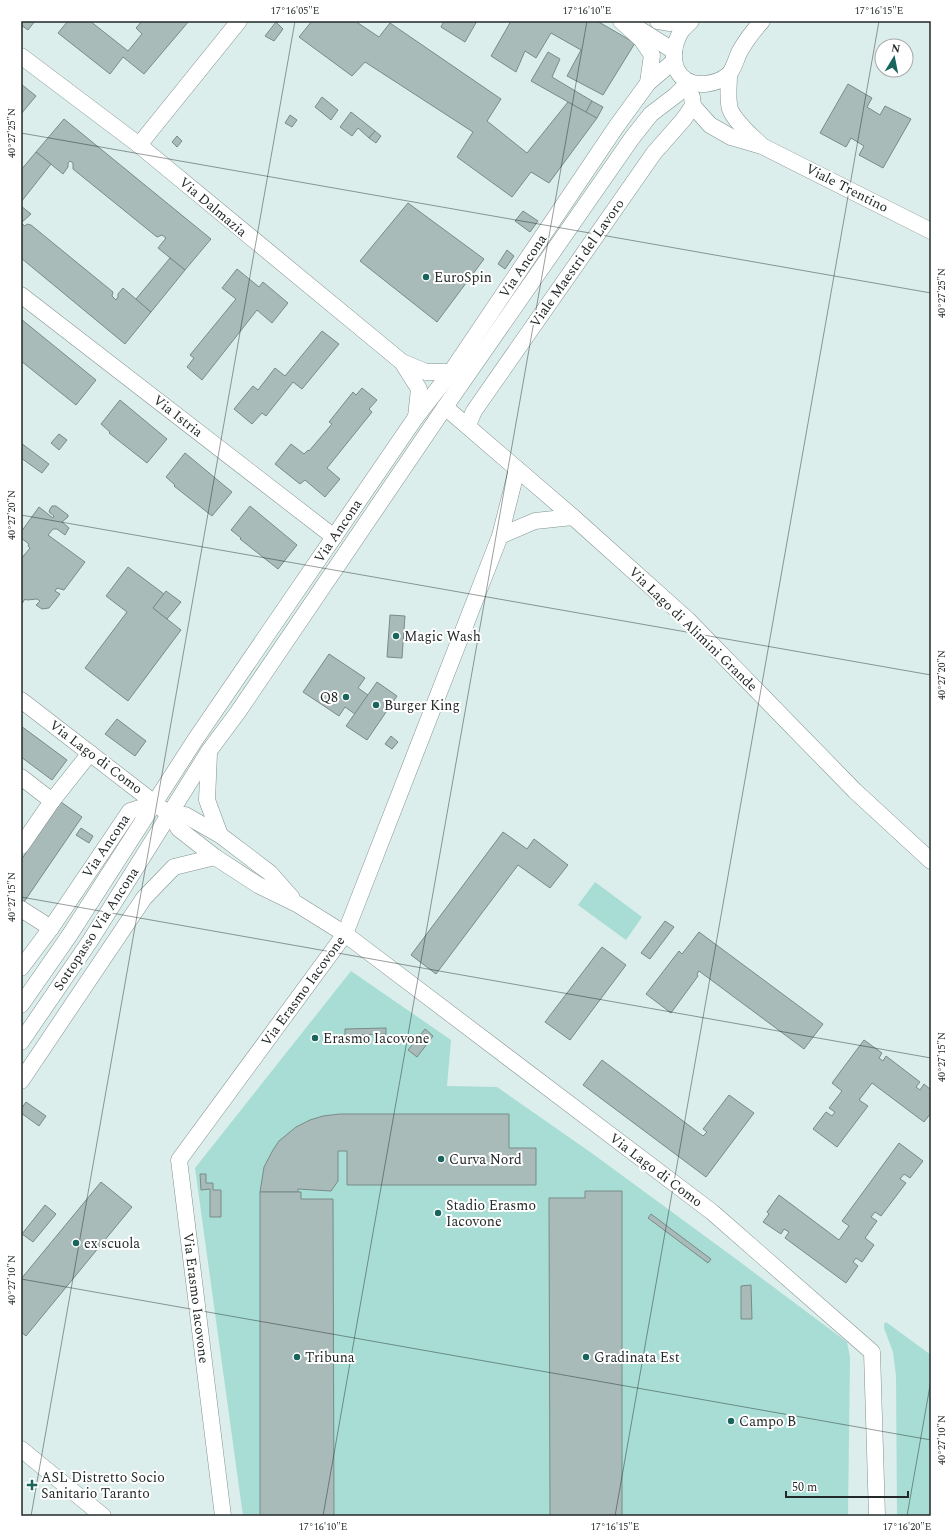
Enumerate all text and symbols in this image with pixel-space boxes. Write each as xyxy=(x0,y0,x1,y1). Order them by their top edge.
text: 17°16'05"E xyxy=(271,3,319,19)
text: 17°16'10"E xyxy=(563,3,611,19)
text: 17°16'15"E xyxy=(855,3,903,19)
north arrow xyxy=(874,38,914,78)
text: N xyxy=(890,39,902,58)
text: 40°27'25"N xyxy=(4,108,20,158)
street label: Viale Trentino xyxy=(802,158,892,218)
street label: Via Dalmazia xyxy=(174,172,252,242)
street label: Viale Maestri del Lavoro xyxy=(525,194,629,332)
street label: Via Ancona xyxy=(494,230,552,302)
place label: EuroSpin xyxy=(434,267,492,288)
text: 40°27'25"N xyxy=(934,268,950,318)
marker: EuroSpin xyxy=(421,272,431,282)
street label: Via Istria xyxy=(149,390,208,442)
text: 40°27'20"N xyxy=(4,490,20,540)
street label: Via Ancona xyxy=(309,495,367,567)
street label: Via Lago di Alimini Grande xyxy=(624,562,762,697)
place label: Magic Wash xyxy=(404,626,481,647)
marker: Magic Wash xyxy=(391,631,401,641)
text: 40°27'20"N xyxy=(934,650,950,700)
place label: Q8 xyxy=(320,687,338,708)
marker: Q8 xyxy=(341,692,351,702)
place label: Burger King xyxy=(384,695,460,716)
marker: Burger King xyxy=(371,700,381,710)
street label: Via Lago di Como xyxy=(45,715,147,799)
street label: Via Ancona xyxy=(77,810,135,882)
street label: Sottopasso Via Ancona xyxy=(48,863,144,995)
text: 40°27'15"N xyxy=(4,872,20,922)
street label: Via Erasmo Iacovone xyxy=(256,931,350,1050)
place label: Erasmo Iacovone xyxy=(323,1028,430,1049)
text: 40°27'15"N xyxy=(934,1032,950,1082)
marker: Erasmo Iacovone xyxy=(310,1033,320,1043)
street label: Via Lago di Como xyxy=(605,1128,707,1212)
place label: Curva Nord xyxy=(449,1149,522,1170)
marker: Curva Nord xyxy=(436,1154,446,1164)
place label: Stadio Erasmo Iacovone xyxy=(446,1195,536,1232)
marker: Stadio Erasmo Iacovone xyxy=(433,1208,443,1218)
street label: Via Erasmo Iacovone xyxy=(178,1231,214,1365)
place label: ex scuola xyxy=(84,1233,140,1254)
marker: ex scuola xyxy=(71,1238,81,1248)
text: 40°27'10"N xyxy=(4,1255,20,1305)
place label: Tribuna xyxy=(305,1347,355,1368)
place label: Gradinata Est xyxy=(594,1347,680,1368)
marker: Tribuna xyxy=(292,1352,302,1362)
marker: Gradinata Est xyxy=(581,1352,591,1362)
place label: Campo B xyxy=(739,1411,796,1432)
text: 40°27'10"N xyxy=(934,1415,950,1465)
marker: Campo B xyxy=(726,1416,736,1426)
place label: ASL Distretto Socio Sanitario Taranto xyxy=(41,1467,165,1504)
scale bar xyxy=(786,1473,908,1499)
text: 50 m xyxy=(792,1478,817,1497)
marker: ASL Distretto Socio Sanitario Taranto xyxy=(26,1479,38,1491)
text: 17°16'10"E xyxy=(299,1519,347,1535)
text: 17°16'15"E xyxy=(591,1519,639,1535)
text: 17°16'20"E xyxy=(883,1519,931,1535)

